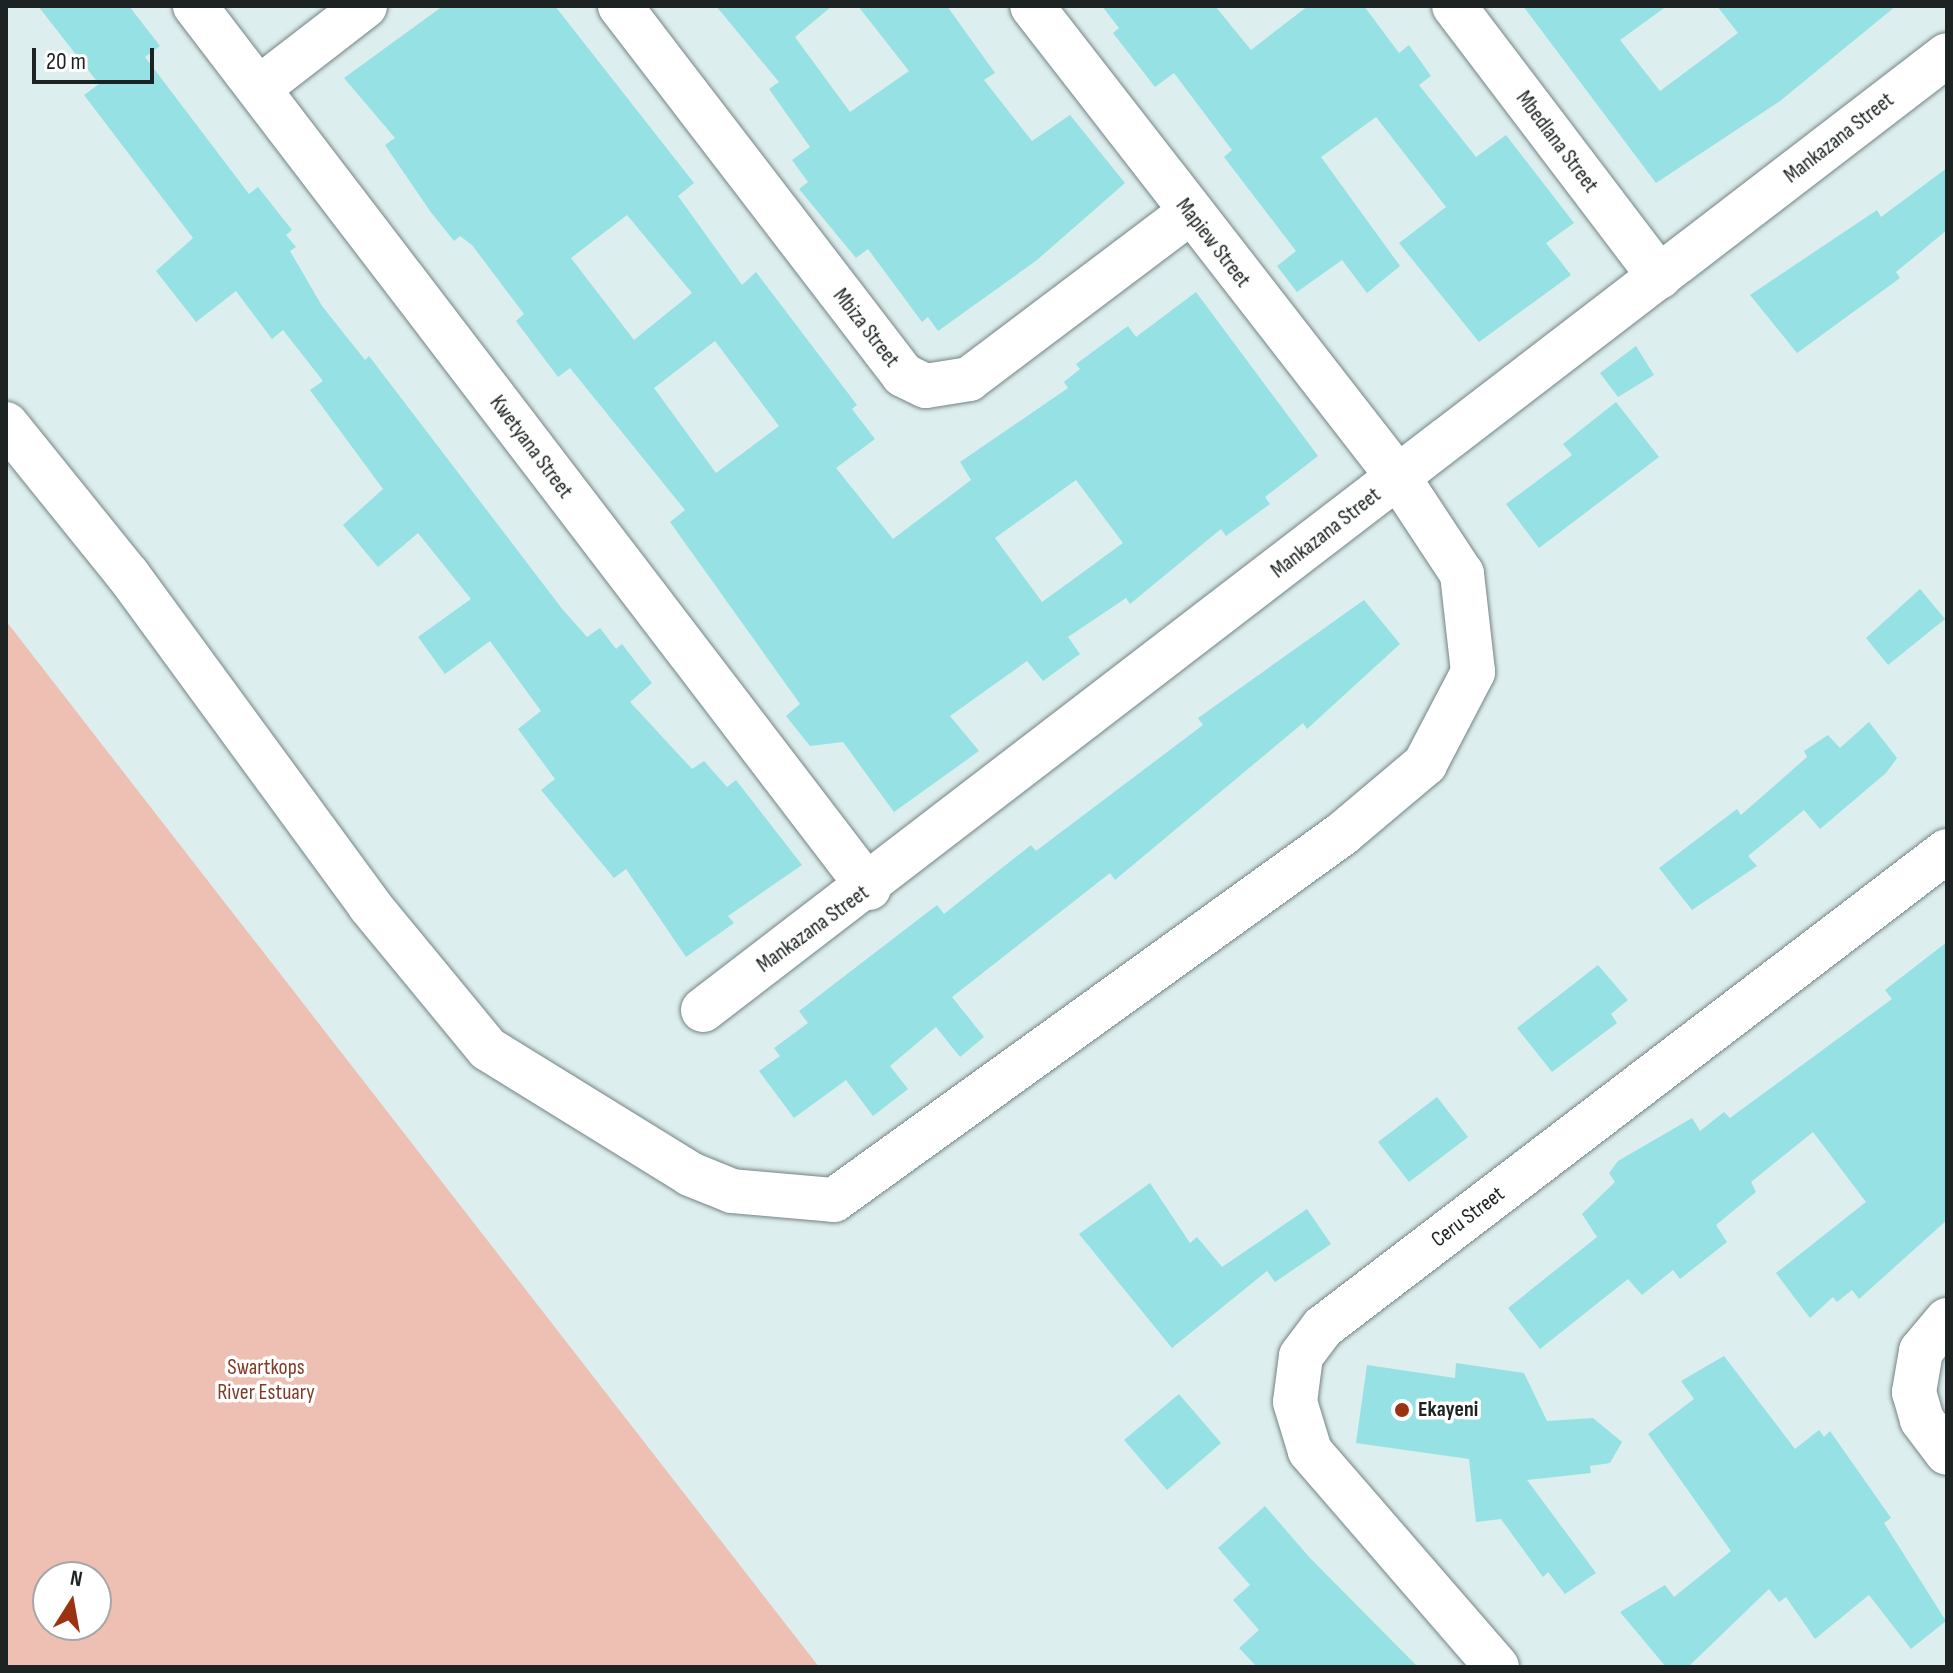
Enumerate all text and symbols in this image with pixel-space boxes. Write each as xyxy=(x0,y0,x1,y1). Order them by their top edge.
scale bar xyxy=(36,32,158,82)
text: 20 m xyxy=(46,47,86,76)
street label: Mbedlana Street xyxy=(1510,86,1604,198)
street label: Mankazana Street xyxy=(1779,87,1899,189)
street label: Mapiew Street xyxy=(1170,193,1256,293)
street label: Mbiza Street xyxy=(827,283,905,373)
street label: Kwetyana Street xyxy=(484,390,578,504)
street label: Mankazana Street xyxy=(1266,482,1386,584)
street label: Mankazana Street xyxy=(752,880,874,978)
street label: Ceru Street xyxy=(1426,1181,1510,1253)
park label: Swartkops River Estuary xyxy=(217,1354,315,1406)
place label: Ekayeni xyxy=(1418,1397,1478,1423)
marker: Ekayeni xyxy=(1393,1401,1411,1419)
north arrow xyxy=(32,1561,112,1641)
text: N xyxy=(68,1565,85,1593)

